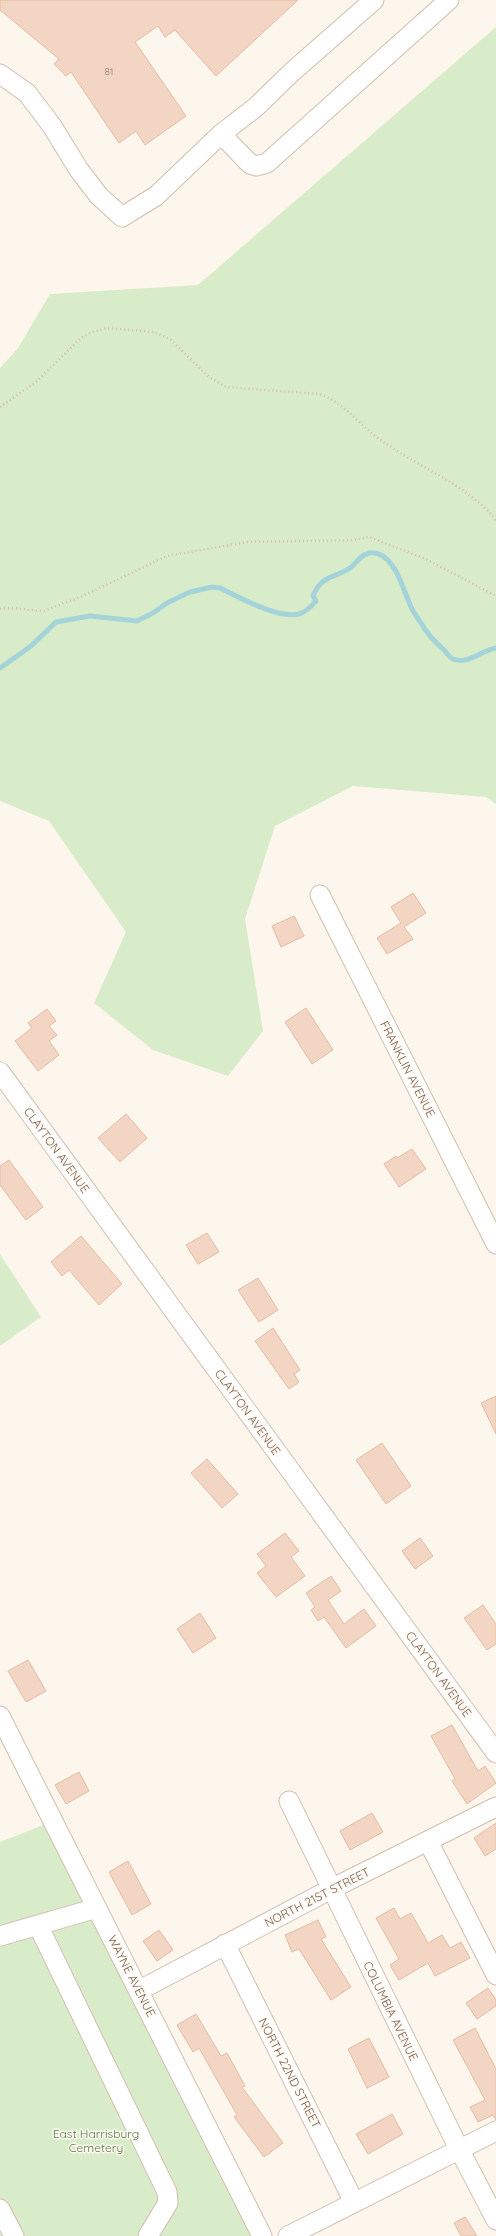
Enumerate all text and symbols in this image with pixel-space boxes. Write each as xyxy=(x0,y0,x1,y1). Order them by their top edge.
house number: 81 xyxy=(104,65,114,78)
street label: FRANKLIN AVENUE xyxy=(377,1018,439,1120)
street label: CLAYTON AVENUE xyxy=(21,1104,93,1196)
street label: CLAYTON AVENUE xyxy=(212,1366,284,1458)
street label: CLAYTON AVENUE xyxy=(403,1628,475,1720)
street label: NORTH 21ST STREET xyxy=(262,1864,372,1930)
street label: WAYNE AVENUE xyxy=(105,1933,159,2020)
street label: COLUMBIA AVENUE xyxy=(360,1959,422,2063)
street label: NORTH 22ND STREET xyxy=(256,2015,324,2131)
park label: East Harrisburg Cemetery xyxy=(53,2126,139,2155)

